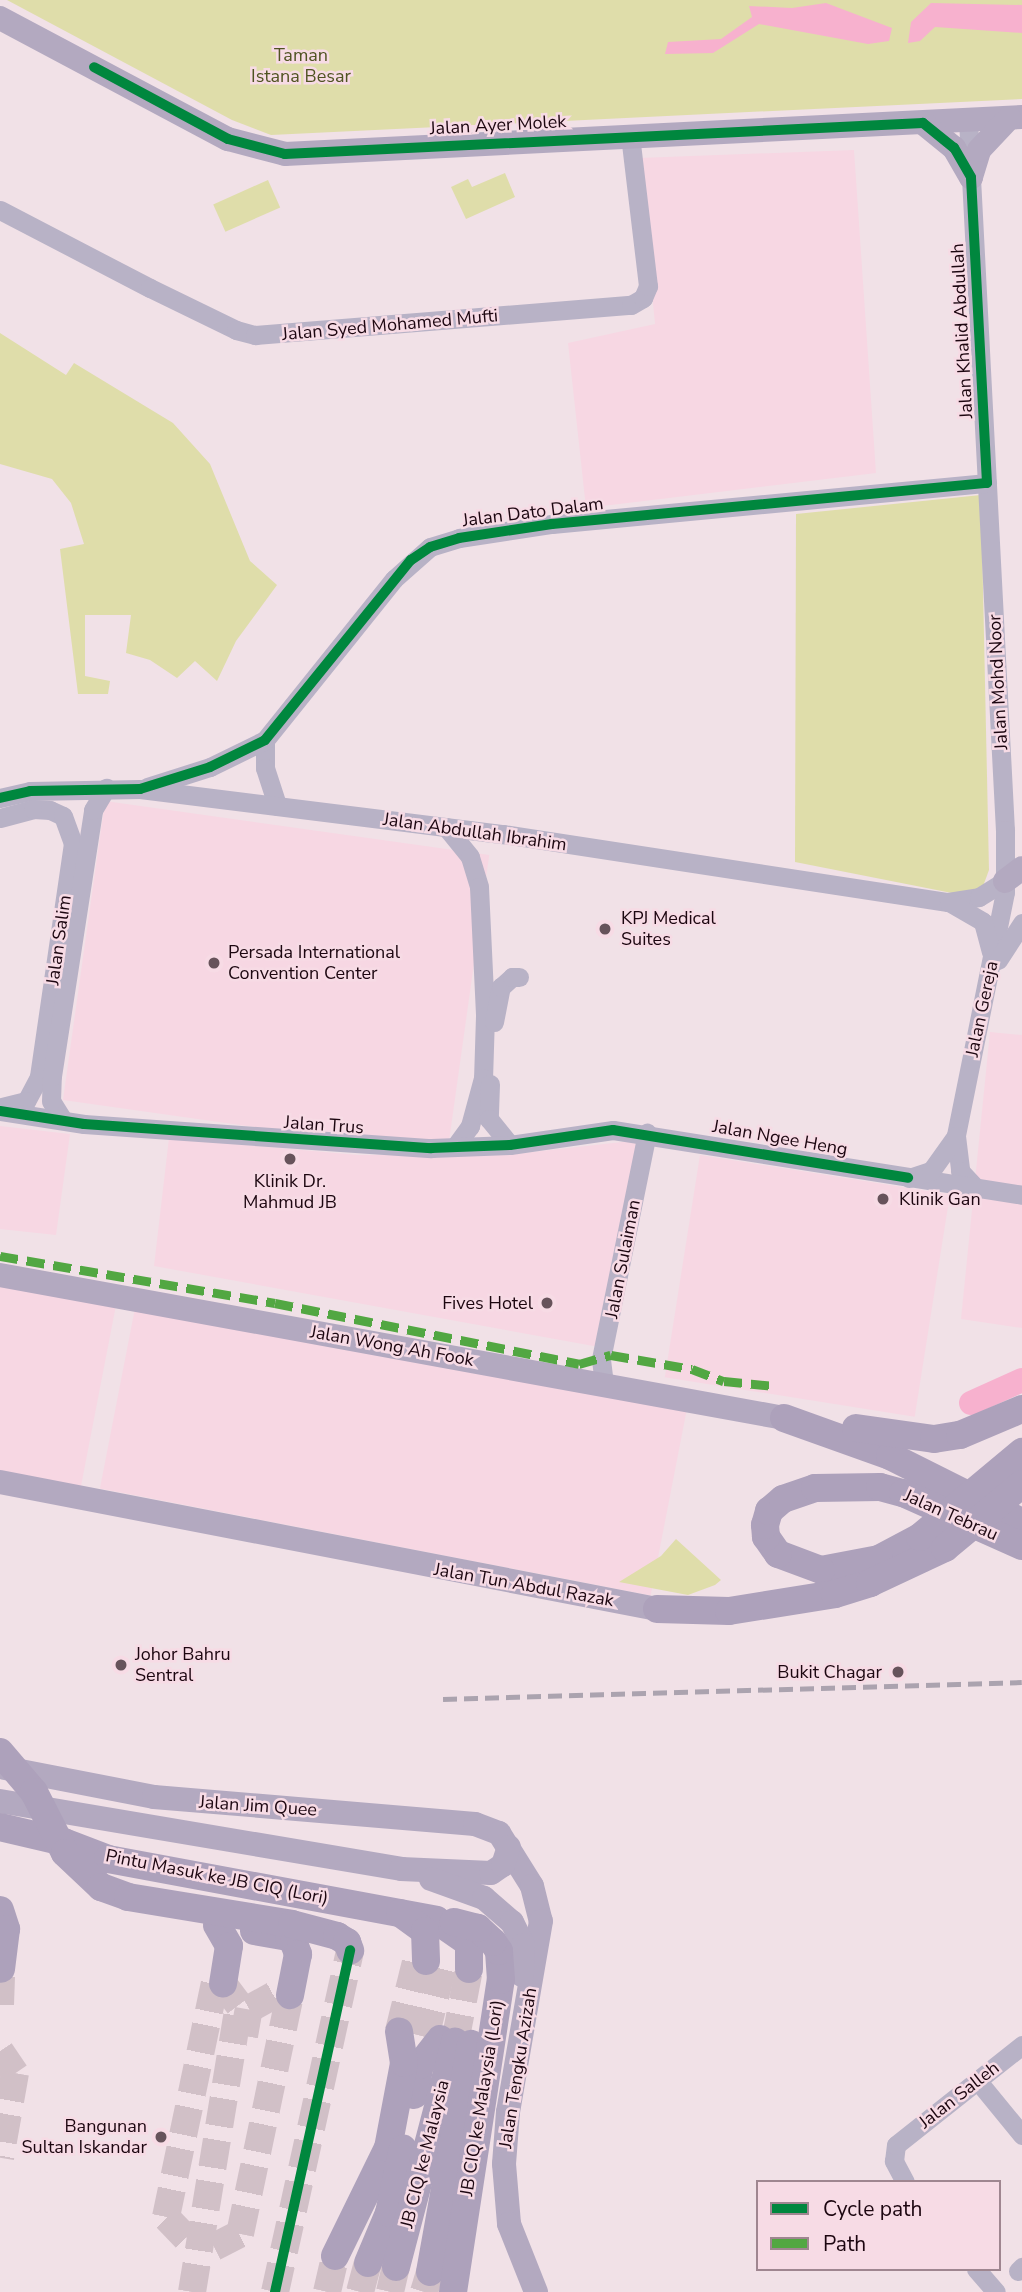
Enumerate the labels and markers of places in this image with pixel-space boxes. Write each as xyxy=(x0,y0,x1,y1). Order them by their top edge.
place label: KPJ Medical Suites xyxy=(621,908,716,950)
marker: KPJ Medical Suites xyxy=(595,919,615,939)
place label: Persada International Convention Center xyxy=(228,942,400,984)
marker: Persada International Convention Center xyxy=(206,955,222,971)
marker: Klinik Dr. Mahmud JB xyxy=(280,1149,300,1169)
place label: Klinik Dr. Mahmud JB xyxy=(243,1171,337,1214)
place label: Klinik Gan xyxy=(899,1188,981,1210)
marker: Klinik Gan xyxy=(873,1189,893,1209)
place label: Fives Hotel xyxy=(442,1292,533,1314)
marker: Fives Hotel xyxy=(539,1295,555,1311)
place label: Johor Bahru Sentral xyxy=(135,1644,231,1686)
marker: Johor Bahru Sentral xyxy=(113,1657,129,1673)
place label: Bukit Chagar xyxy=(777,1661,882,1683)
marker: Bukit Chagar xyxy=(888,1662,908,1682)
place label: Bangunan Sultan Iskandar xyxy=(22,2116,147,2158)
marker: Bangunan Sultan Iskandar xyxy=(153,2129,169,2145)

